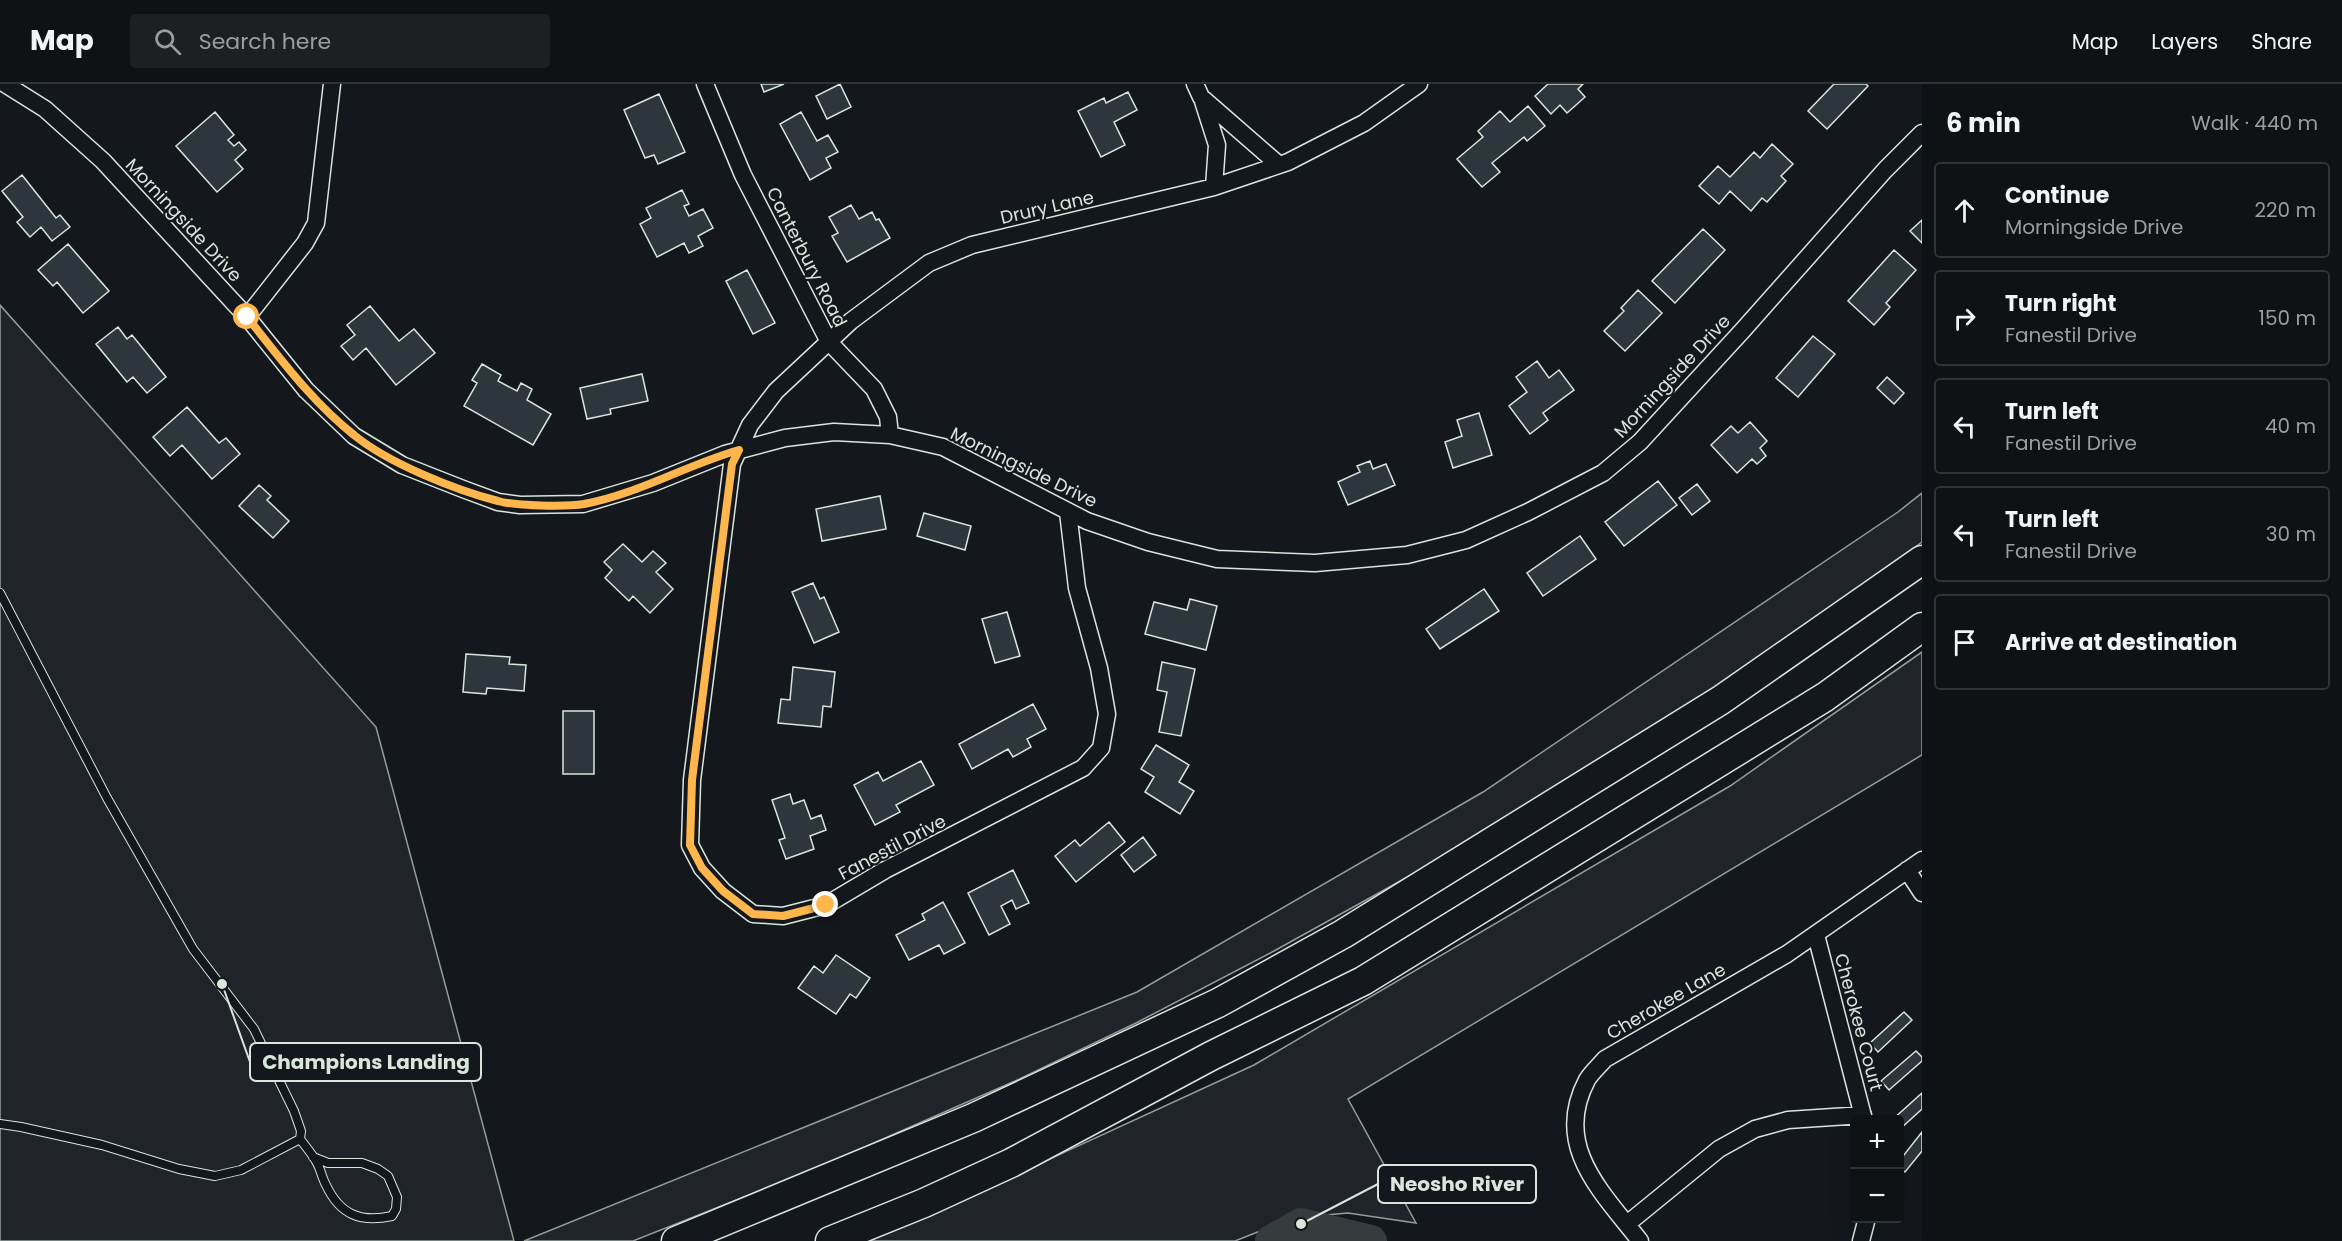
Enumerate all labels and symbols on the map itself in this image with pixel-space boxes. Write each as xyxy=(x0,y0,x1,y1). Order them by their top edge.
street label: Morningside Drive xyxy=(120,153,248,287)
street label: Canterbury Road xyxy=(761,183,853,331)
street label: Drury Lane xyxy=(998,184,1096,230)
route start xyxy=(233,303,259,329)
street label: Morningside Drive xyxy=(1608,309,1736,443)
street label: Morningside Drive xyxy=(946,421,1102,513)
street label: Fanestil Drive xyxy=(834,808,950,886)
route end xyxy=(812,891,838,917)
street label: Cherokee Court xyxy=(1829,950,1889,1094)
street label: Cherokee Lane xyxy=(1602,957,1730,1045)
callout: Champions Landing xyxy=(250,1043,481,1081)
text: Champions Landing xyxy=(262,1048,470,1076)
callout: Neosho River xyxy=(1378,1165,1536,1203)
text: Neosho River xyxy=(1390,1170,1524,1198)

